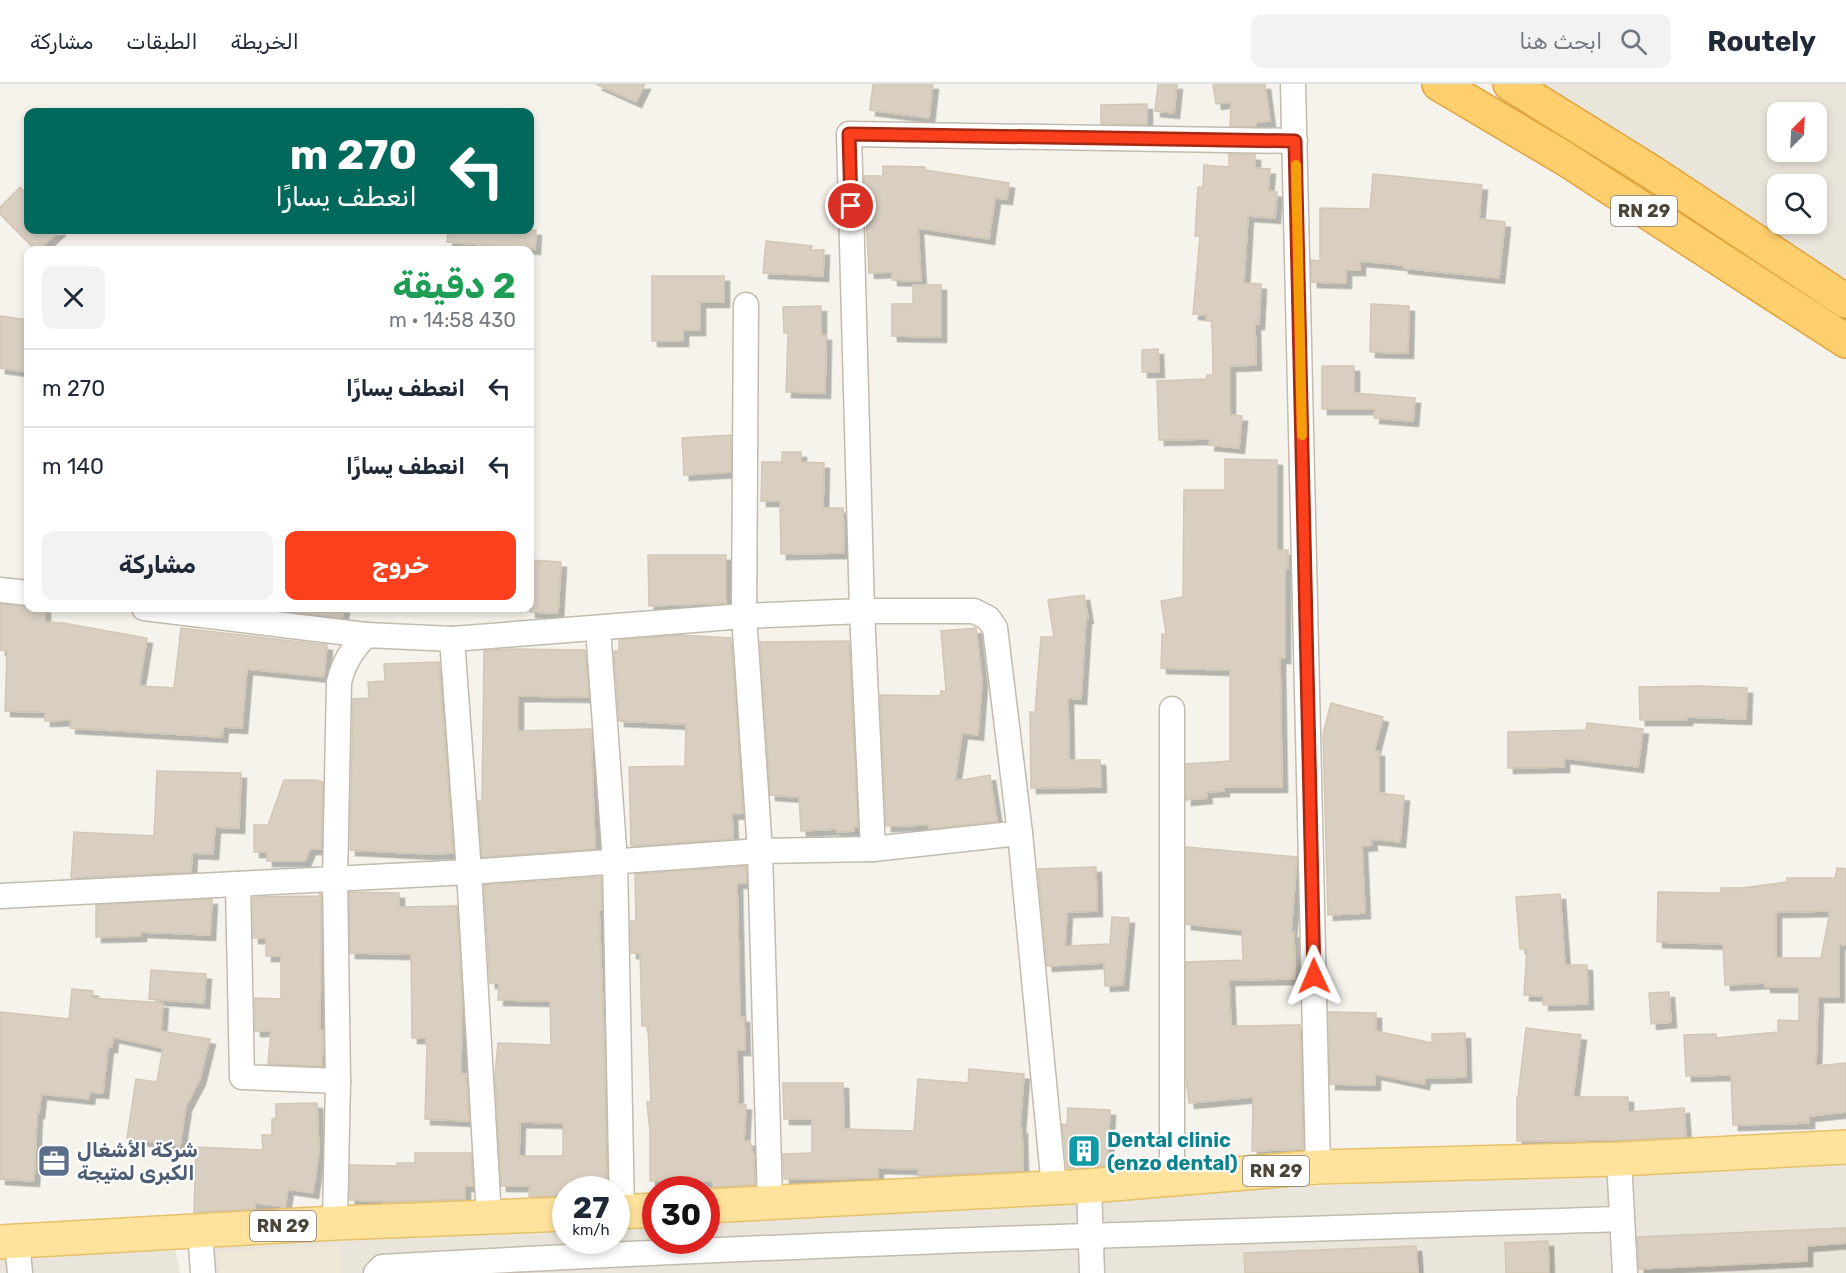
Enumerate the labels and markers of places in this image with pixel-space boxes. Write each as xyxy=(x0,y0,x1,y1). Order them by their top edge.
pin xyxy=(825,180,876,231)
place label: Dental clinic (enzo dental) xyxy=(1107,1128,1238,1175)
building icon: Dental clinic (enzo dental) xyxy=(1066,1133,1102,1169)
place label: شركة الأشغال الكبرى لمتيجة xyxy=(77,1138,198,1185)
office icon: شركة الأشغال الكبرى لمتيجة xyxy=(36,1143,72,1179)

